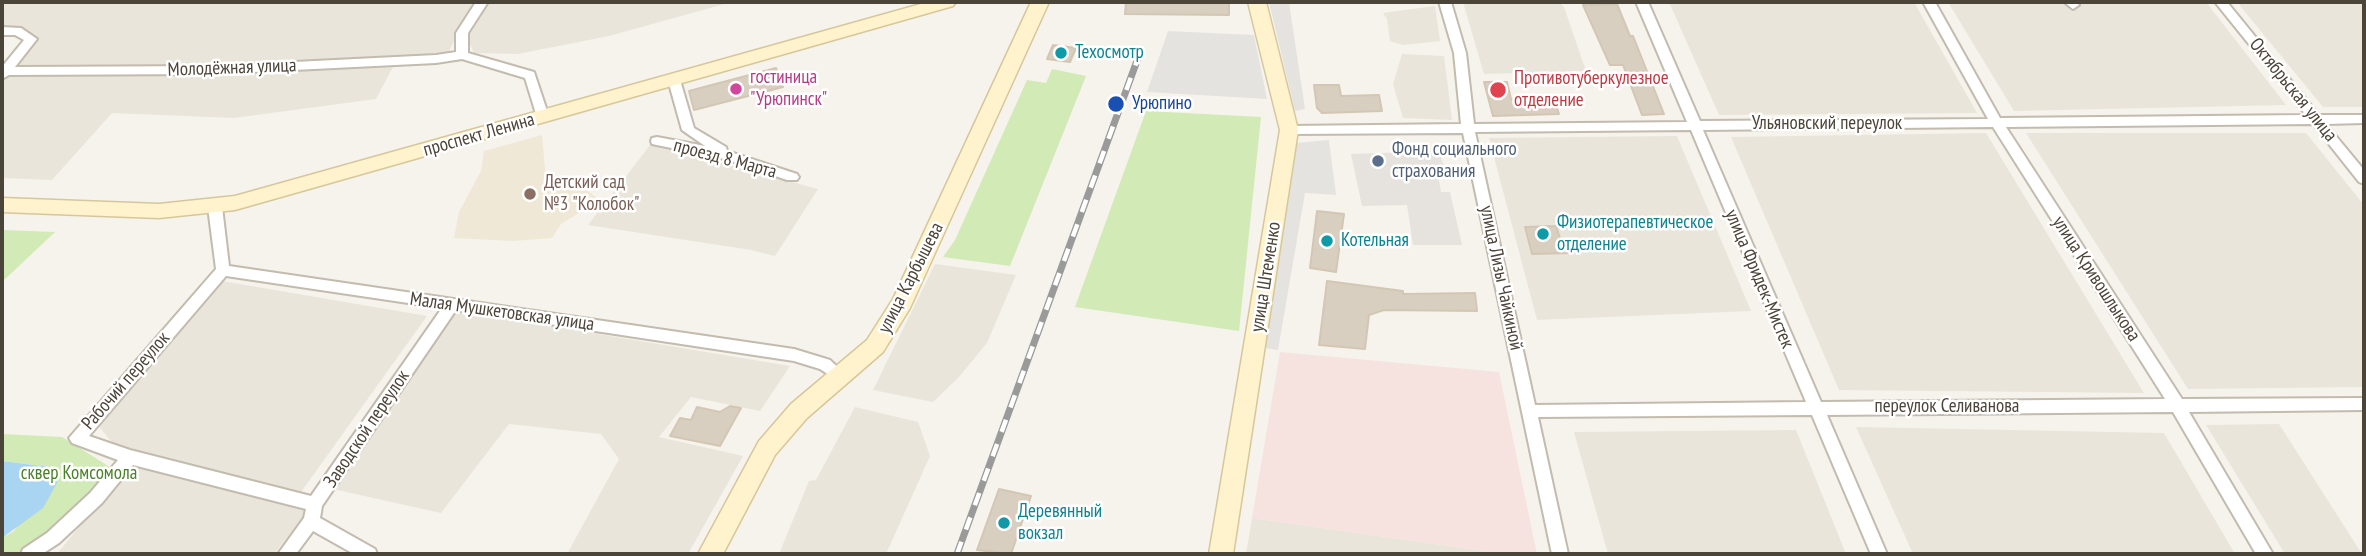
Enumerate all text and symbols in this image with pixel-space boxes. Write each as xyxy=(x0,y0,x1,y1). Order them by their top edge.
street label: Октябрьская улица xyxy=(2244,34,2342,146)
place label: Техосмотр xyxy=(1075,42,1144,64)
marker: Техосмотр xyxy=(1053,45,1069,61)
street label: Молодёжная улица xyxy=(167,54,297,82)
place label: гостиница "Урюпинск" xyxy=(750,67,827,111)
place label: Противотуберкулезное отделение xyxy=(1514,68,1669,112)
marker: Противотуберкулезное отделение xyxy=(1488,80,1508,100)
marker: гостиница "Урюпинск" xyxy=(728,81,744,97)
place label: Урюпино xyxy=(1132,93,1192,115)
marker: Урюпино xyxy=(1106,94,1126,114)
street label: проспект Ленина xyxy=(421,108,537,162)
street label: Ульяновский переулок xyxy=(1752,113,1902,135)
street label: проезд 8 Марта xyxy=(671,134,779,184)
place label: Фонд социального страхования xyxy=(1392,139,1517,183)
marker: Фонд социального страхования xyxy=(1370,153,1386,169)
place label: Детский сад №3 "Колобок" xyxy=(544,172,639,216)
marker: Детский сад №3 "Колобок" xyxy=(522,186,538,202)
street label: улица Лизы Чайкиной xyxy=(1475,204,1527,352)
street label: улица Фридек-Мистек xyxy=(1719,206,1799,352)
place label: Физиотерапевтическое отделение xyxy=(1557,212,1713,256)
street label: улица Кривошлыкова xyxy=(2047,212,2145,346)
street label: улица Карбышева xyxy=(873,219,949,337)
street label: улица Штеменко xyxy=(1246,220,1286,334)
marker: Физиотерапевтическое отделение xyxy=(1535,226,1551,242)
place label: Котельная xyxy=(1341,230,1409,252)
marker: Котельная xyxy=(1319,233,1335,249)
street label: Малая Мушкетовская улица xyxy=(408,288,596,336)
street label: Рабочий переулок xyxy=(77,327,175,435)
street label: Заводской переулок xyxy=(319,366,415,492)
street label: переулок Селиванова xyxy=(1875,396,2019,418)
park label: сквер Комсомола xyxy=(21,463,137,485)
place label: Деревянный вокзал xyxy=(1018,501,1102,545)
marker: Деревянный вокзал xyxy=(996,515,1012,531)

